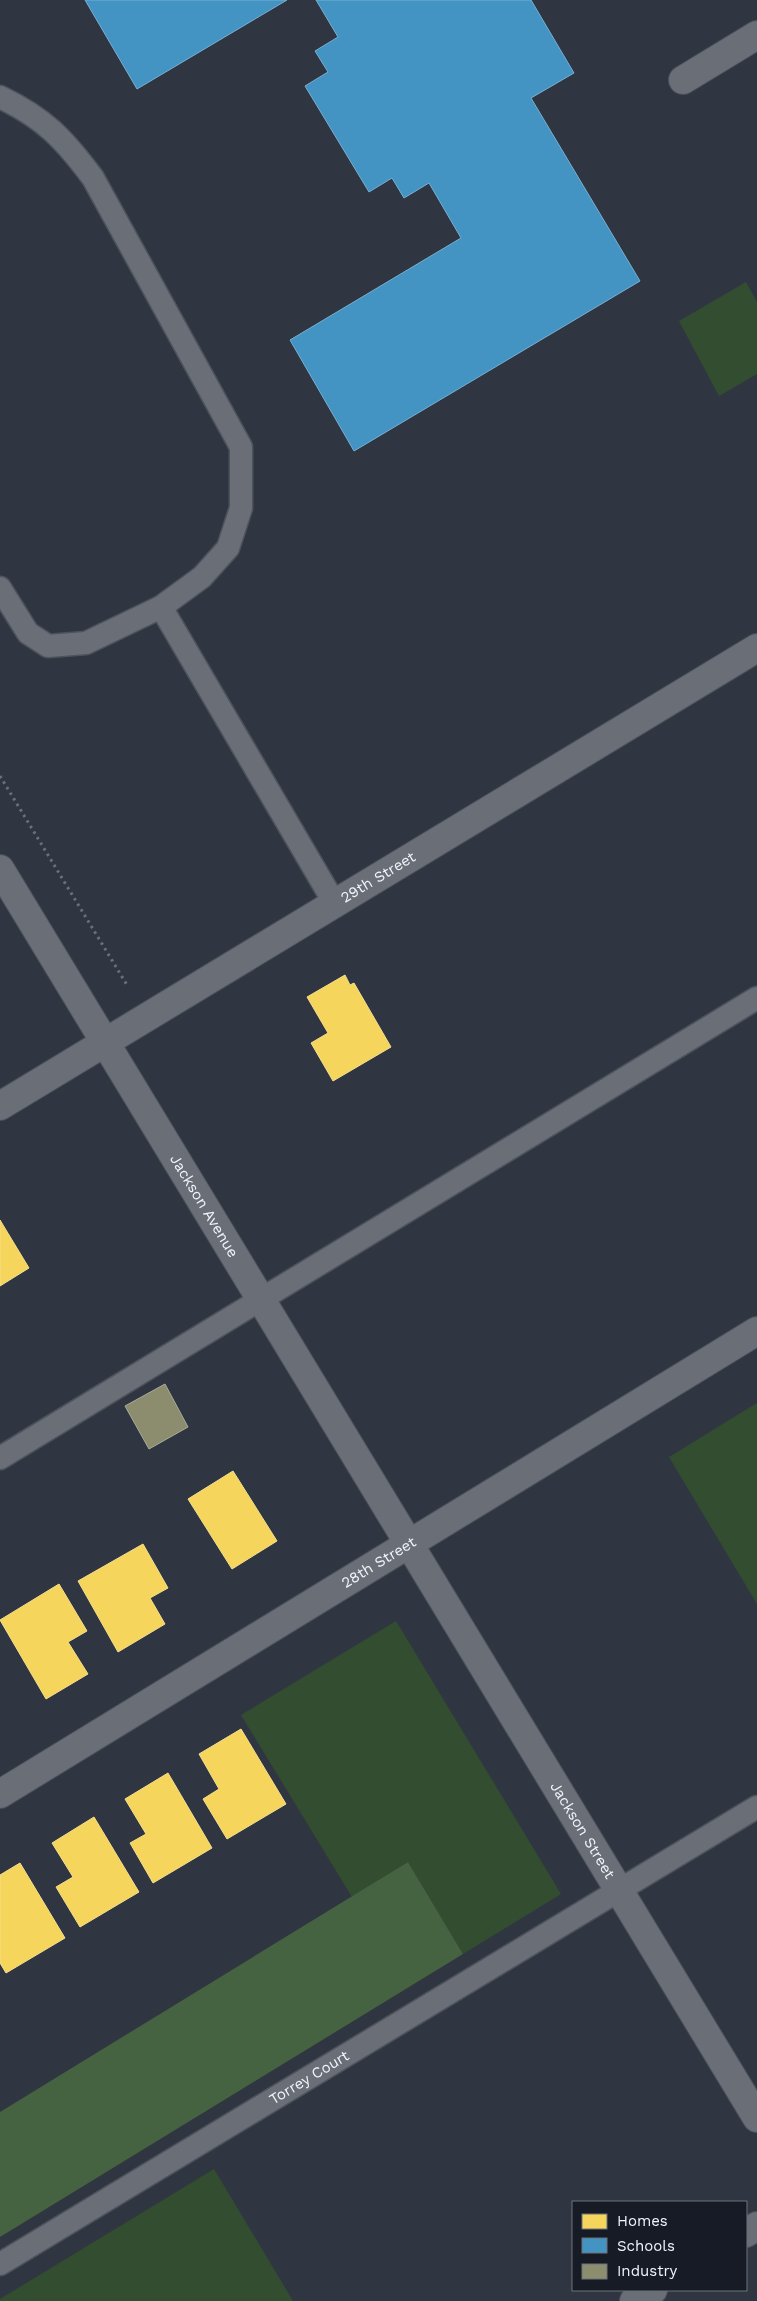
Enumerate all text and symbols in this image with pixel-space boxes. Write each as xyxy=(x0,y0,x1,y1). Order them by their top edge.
street label: 29th Street xyxy=(338,847,419,907)
street label: Jackson Avenue xyxy=(166,1151,242,1261)
street label: 28th Street xyxy=(338,1532,420,1592)
street label: Jackson Street xyxy=(546,1779,619,1883)
street label: Torrey Court xyxy=(266,2046,353,2108)
legend xyxy=(572,2201,747,2291)
text: Homes xyxy=(617,2212,668,2230)
text: Schools xyxy=(617,2237,675,2255)
text: Industry xyxy=(617,2262,678,2280)

